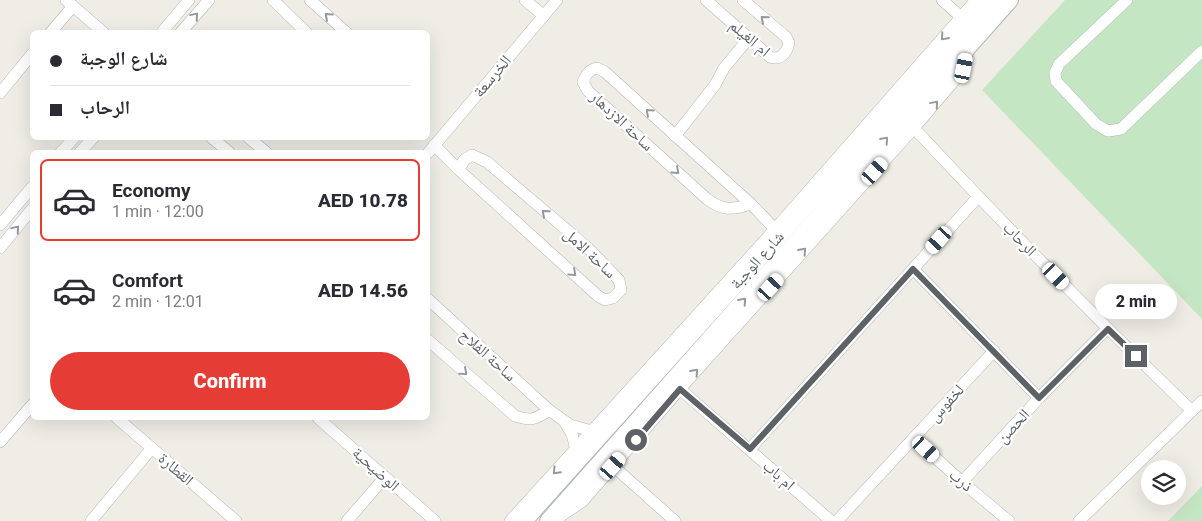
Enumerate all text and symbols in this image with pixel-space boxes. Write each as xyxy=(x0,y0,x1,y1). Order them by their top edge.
one-way arrow xyxy=(189,13,198,22)
one-way arrow xyxy=(325,13,334,22)
street label: ام الغيلم xyxy=(725,15,774,61)
one-way arrow xyxy=(761,15,770,24)
one-way arrow xyxy=(941,31,950,40)
text: شارع الوجبة xyxy=(80,47,168,70)
street label: الخرسعة xyxy=(469,51,515,101)
car xyxy=(953,52,974,84)
street label: ساحة الازدهار xyxy=(586,86,657,155)
text: الرحاب xyxy=(80,96,130,119)
one-way arrow xyxy=(929,100,938,109)
one-way arrow xyxy=(646,109,655,118)
one-way arrow xyxy=(880,136,889,145)
car xyxy=(859,155,890,187)
one-way arrow xyxy=(671,165,680,174)
icon: car xyxy=(52,178,97,223)
text: Economy xyxy=(112,179,191,202)
text: AED 10.78 xyxy=(318,189,408,212)
text: 1 min · 12:00 xyxy=(112,202,204,221)
one-way arrow xyxy=(542,209,551,218)
street label: الرحاب xyxy=(999,218,1041,260)
street label: ساحة الامل xyxy=(559,224,620,283)
car xyxy=(923,224,954,256)
one-way arrow xyxy=(11,226,19,235)
street label: شارع الوجبة xyxy=(726,227,789,293)
one-way arrow xyxy=(798,248,807,257)
car xyxy=(1040,260,1071,292)
one-way arrow xyxy=(568,267,577,276)
icon: car xyxy=(52,268,97,313)
text: Comfort xyxy=(112,269,183,292)
car xyxy=(755,271,786,303)
text: AED 14.56 xyxy=(318,279,408,302)
callout: 2 min xyxy=(1095,284,1177,318)
text: 2 min · 12:01 xyxy=(112,292,204,311)
text: 2 min xyxy=(1116,292,1156,311)
one-way arrow xyxy=(737,298,746,307)
street label: ساحة الفلاح xyxy=(455,325,520,386)
route end xyxy=(1125,345,1147,367)
button: Confirm xyxy=(50,352,410,410)
one-way arrow xyxy=(459,366,468,375)
one-way arrow xyxy=(689,369,698,378)
street label: لخفوس xyxy=(924,380,969,426)
street label: الحصن xyxy=(993,405,1034,448)
route start xyxy=(625,429,647,451)
car xyxy=(909,433,942,465)
street label: الوضيحية xyxy=(349,443,403,495)
street label: القطارة xyxy=(155,449,197,489)
car xyxy=(597,450,628,482)
street label: ام باب xyxy=(758,456,799,495)
map controls xyxy=(1141,460,1186,505)
button: layers xyxy=(1141,460,1186,505)
one-way arrow xyxy=(553,465,562,474)
street label: ذرب xyxy=(945,465,977,495)

